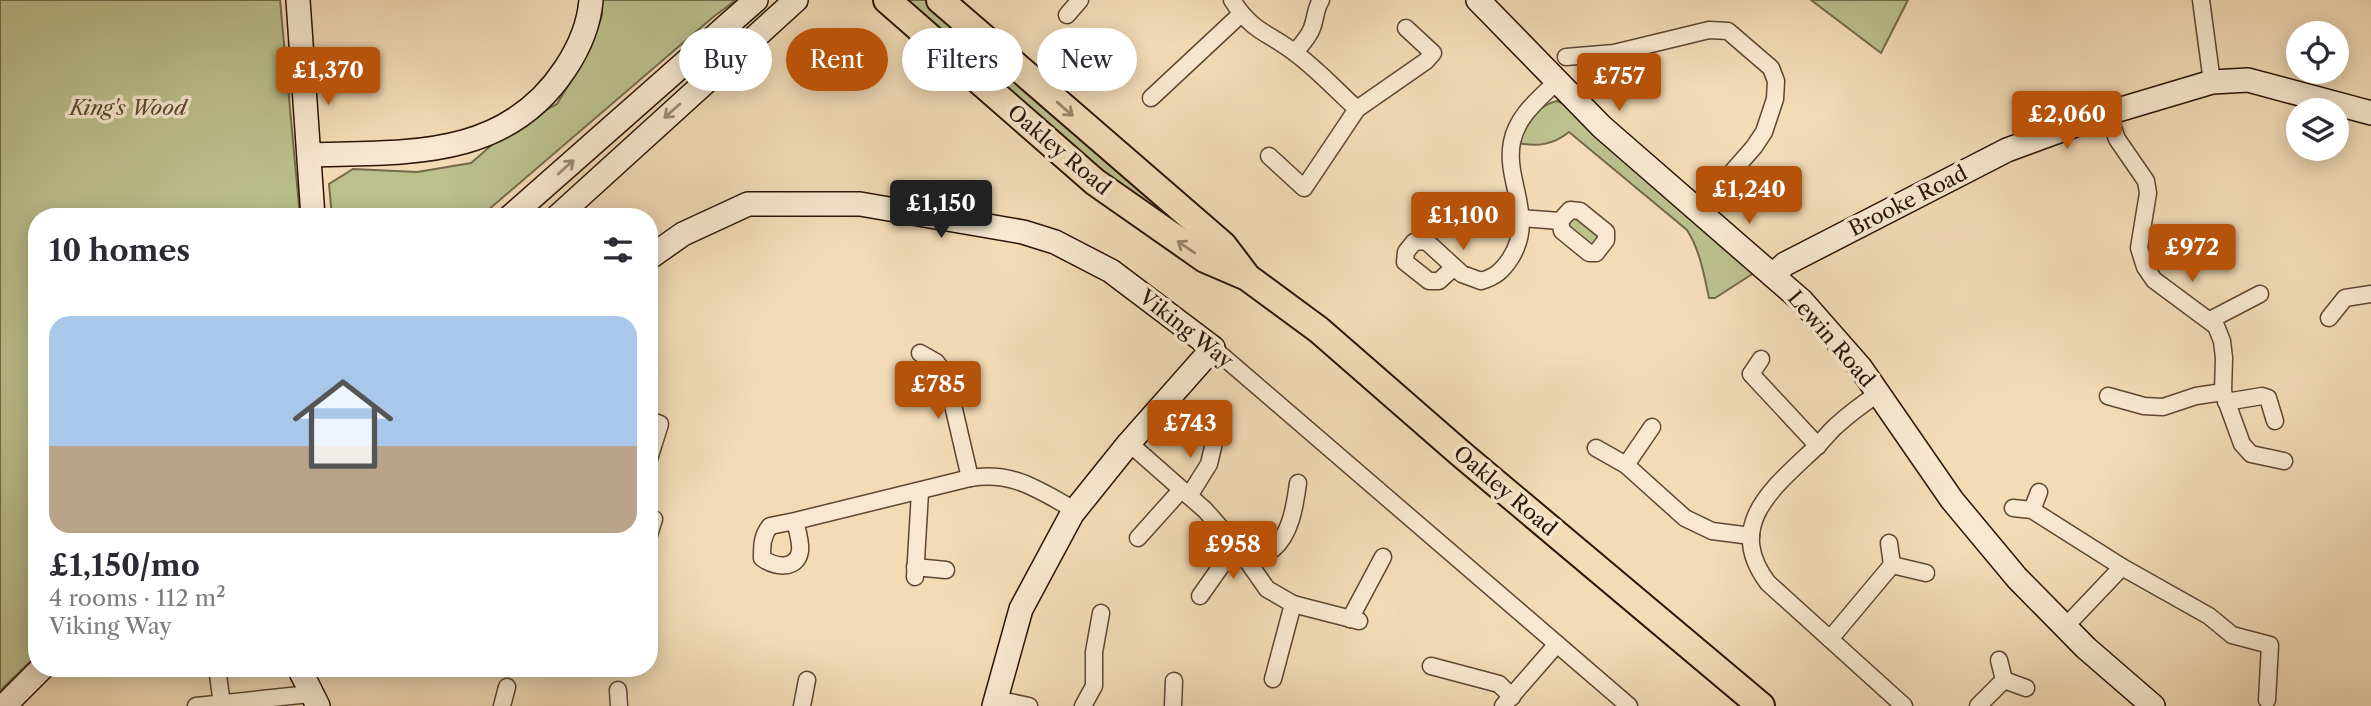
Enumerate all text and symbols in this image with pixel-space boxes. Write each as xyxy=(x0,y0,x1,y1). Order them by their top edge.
map controls xyxy=(2286,21,2349,161)
button: locate xyxy=(2286,21,2349,84)
chip: Buy xyxy=(679,28,772,91)
chip: Rent xyxy=(786,28,888,91)
chip: Filters xyxy=(902,28,1023,91)
chip: New xyxy=(1037,28,1137,91)
pin: £1,370 xyxy=(271,48,385,107)
pin: £757 xyxy=(1578,54,1660,113)
text: £1,370 xyxy=(292,56,364,84)
text: £757 xyxy=(1593,62,1645,90)
pin: £2,060 xyxy=(2010,92,2124,151)
park label: King's Wood xyxy=(68,95,189,120)
button: layers xyxy=(2286,98,2349,161)
street label: Oakley Road xyxy=(1003,99,1116,200)
text: £2,060 xyxy=(2028,100,2106,128)
one-way arrow xyxy=(1056,101,1074,117)
one-way arrow xyxy=(664,102,681,119)
one-way arrow xyxy=(556,159,574,175)
street label: Brooke Road xyxy=(1844,160,1971,241)
pin: £1,240 xyxy=(1692,166,1806,226)
text: £1,240 xyxy=(1712,175,1786,203)
pin: £1,150 xyxy=(884,180,998,240)
text: £1,150 xyxy=(906,189,976,217)
pin: £1,100 xyxy=(1406,192,1520,252)
text: £1,100 xyxy=(1427,201,1499,229)
pin: £972 xyxy=(2151,224,2233,284)
icon: filters xyxy=(599,231,637,269)
text: 10 homes xyxy=(49,232,190,269)
text: £972 xyxy=(2165,233,2219,261)
one-way arrow xyxy=(1177,239,1196,254)
street label: Viking Way xyxy=(1134,284,1239,373)
street label: Lewin Road xyxy=(1783,285,1880,392)
icon: home xyxy=(280,361,406,487)
pin: £785 xyxy=(897,362,979,421)
text: £785 xyxy=(911,370,965,398)
pin: £743 xyxy=(1149,400,1231,460)
text: £743 xyxy=(1163,409,1217,437)
street label: Oakley Road xyxy=(1449,440,1562,541)
pin: £958 xyxy=(1192,522,1274,581)
text: £958 xyxy=(1205,530,1261,558)
text: £1,150/mo xyxy=(49,547,200,584)
text: 4 rooms · 112 m² xyxy=(49,584,226,612)
text: Viking Way xyxy=(49,612,172,640)

